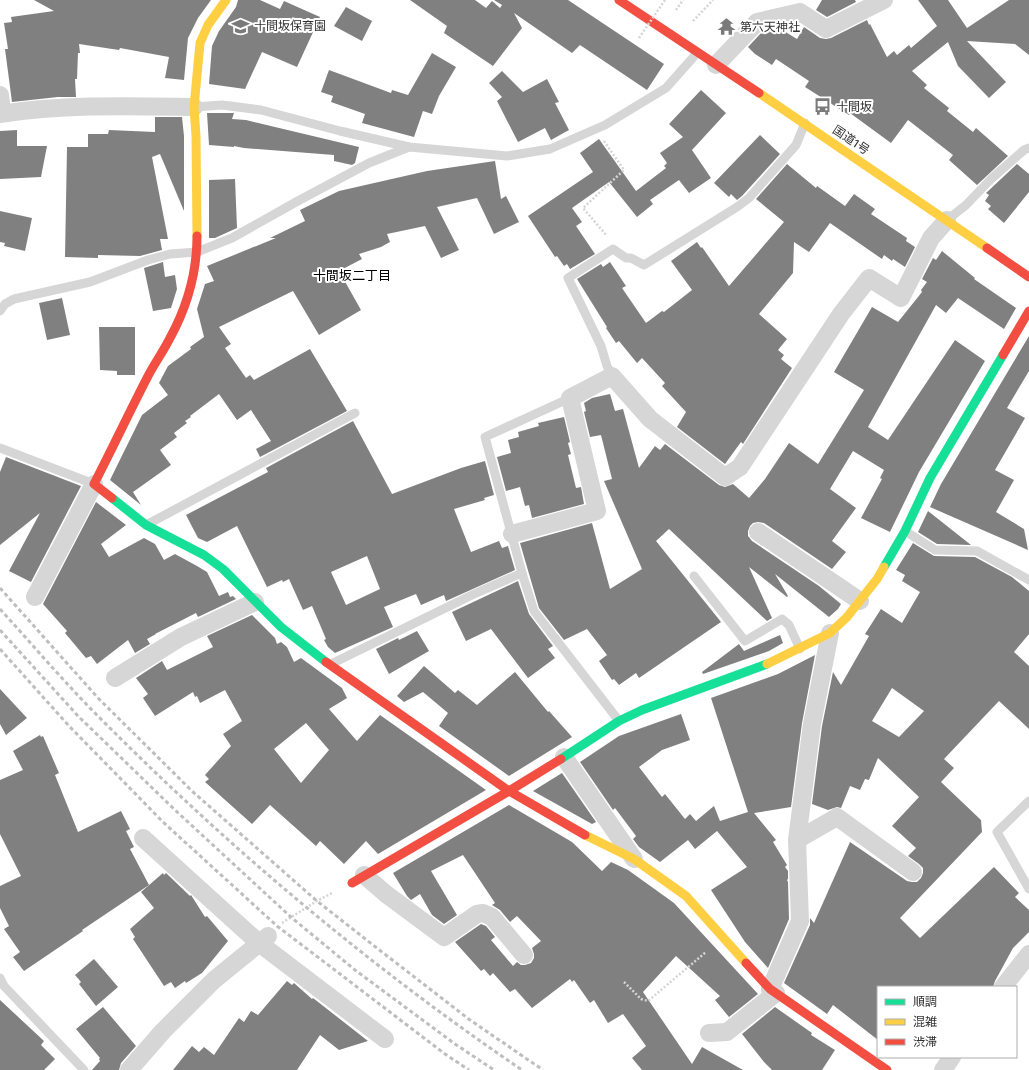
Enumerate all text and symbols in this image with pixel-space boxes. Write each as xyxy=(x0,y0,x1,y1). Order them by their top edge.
school or university icon: 十間坂保育園 xyxy=(231,16,251,36)
temple icon: 第六天神社 xyxy=(717,17,737,37)
place label: 十間坂保育園 xyxy=(254,19,326,33)
place label: 第六天神社 xyxy=(740,20,800,34)
bus stop icon: 十間坂 xyxy=(813,97,833,117)
place label: 十間坂 xyxy=(836,100,872,114)
street label: 国道1号 xyxy=(830,123,872,157)
district label: 十間坂二丁目 xyxy=(313,268,391,283)
legend xyxy=(877,986,1017,1058)
text: 順調 xyxy=(913,995,937,1009)
text: 混雑 xyxy=(913,1015,937,1029)
text: 渋滞 xyxy=(913,1035,937,1049)

